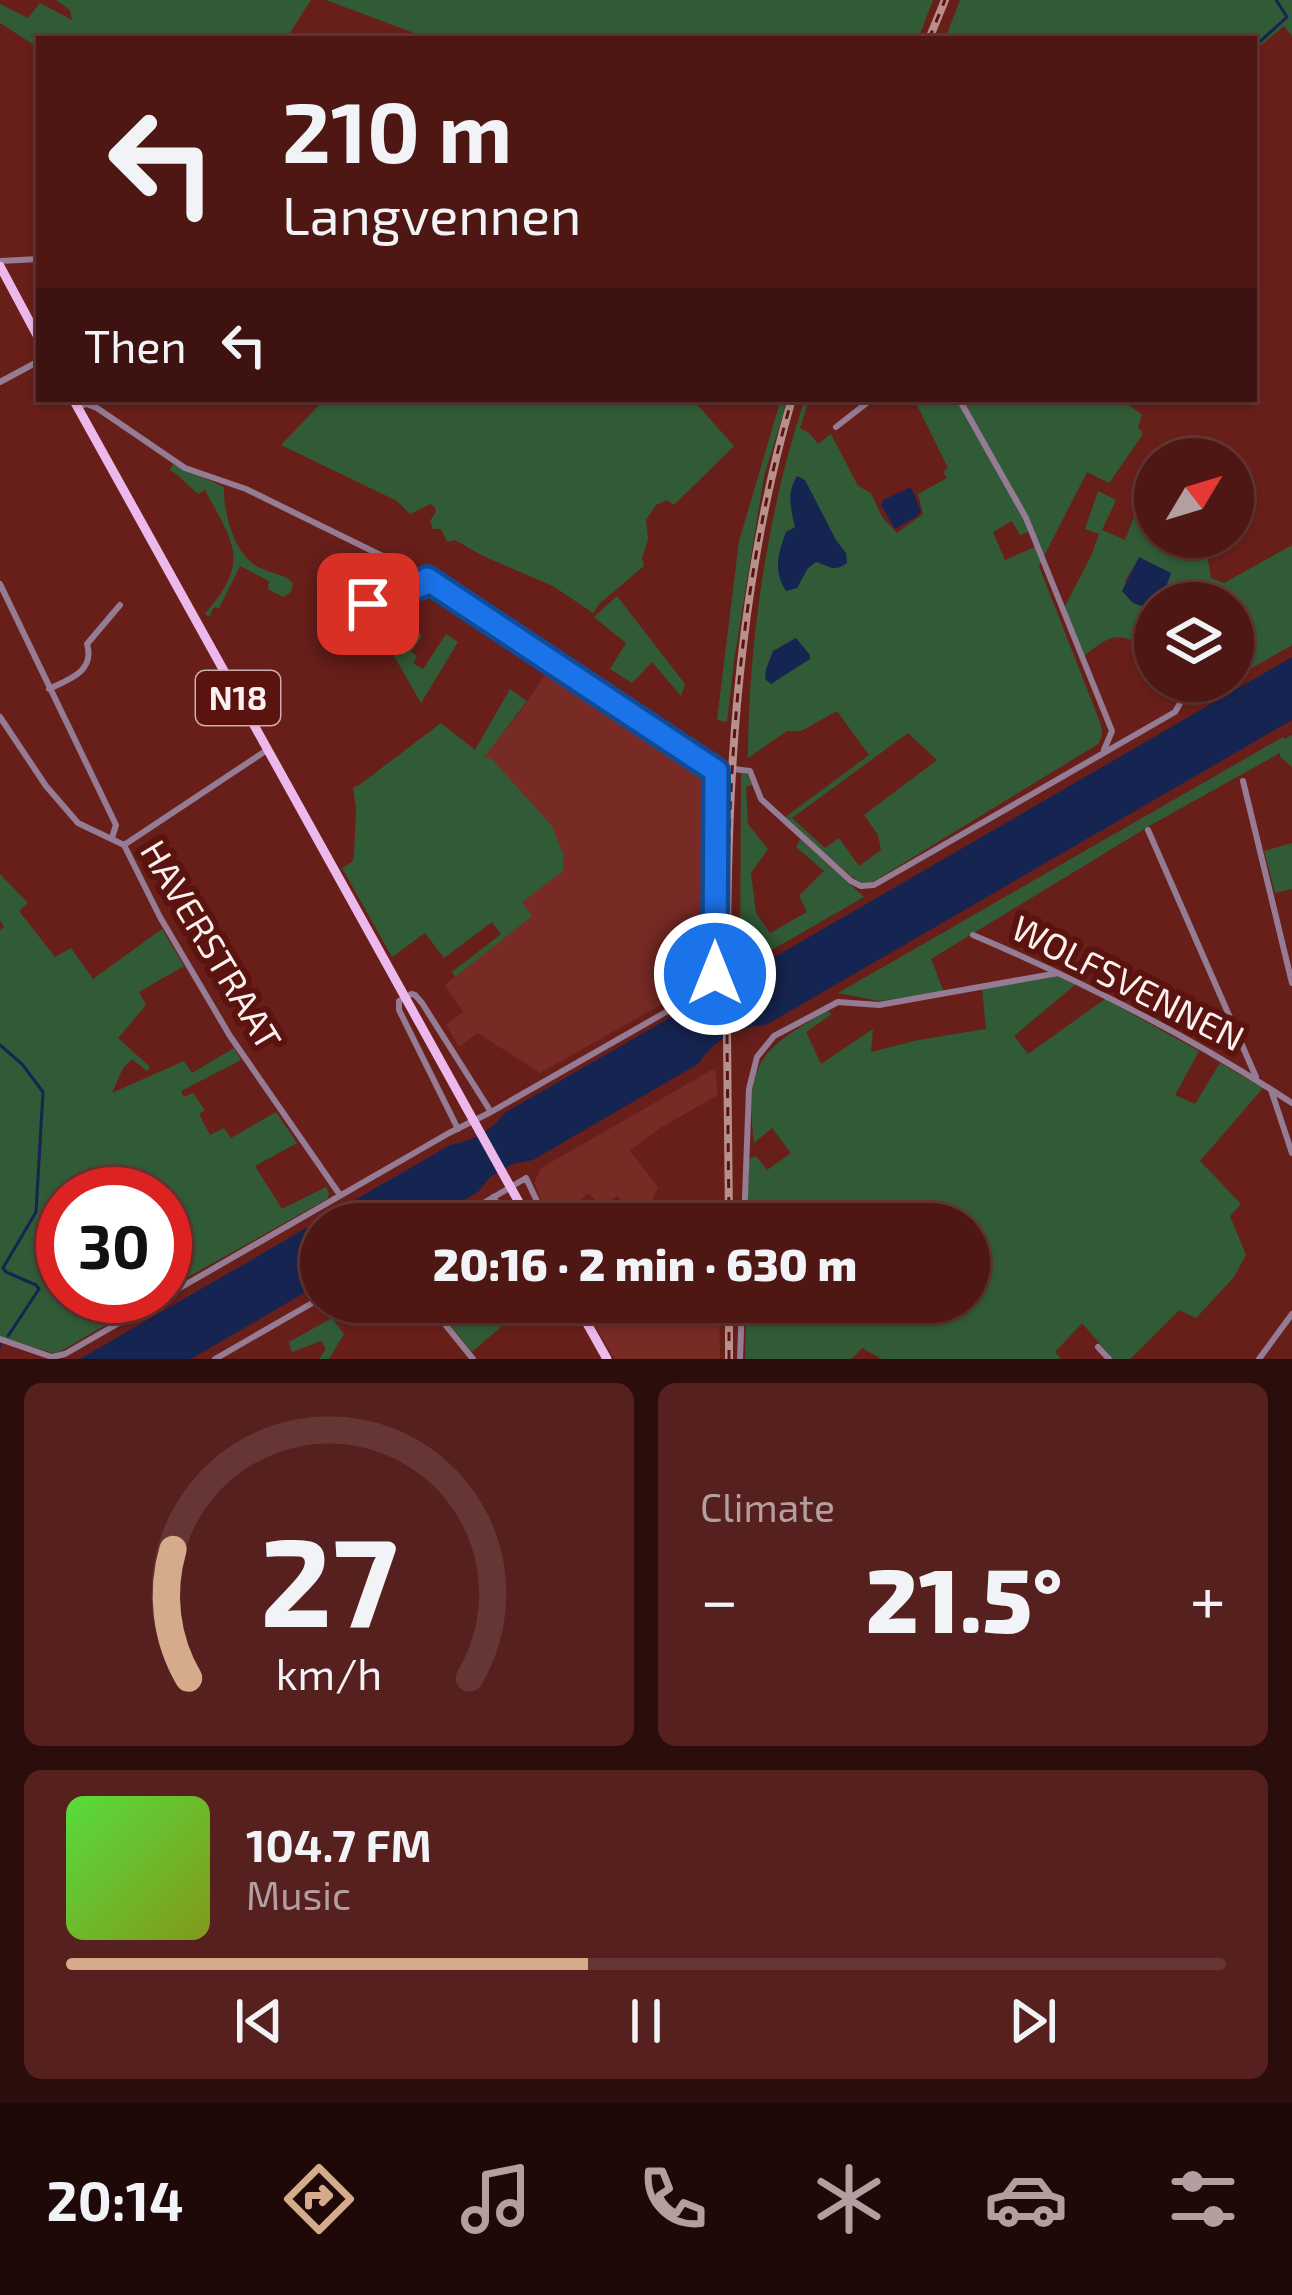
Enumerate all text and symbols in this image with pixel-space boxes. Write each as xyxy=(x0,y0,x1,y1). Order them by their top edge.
text: 210 m xyxy=(282,79,512,180)
icon: left xyxy=(84,84,240,240)
text: Langvennen xyxy=(282,181,581,246)
icon: left xyxy=(211,312,277,378)
text: Then xyxy=(84,318,187,372)
north arrow xyxy=(1134,438,1254,558)
map controls xyxy=(1134,438,1254,702)
pin xyxy=(317,553,419,655)
icon: arrive xyxy=(335,571,401,637)
button: layers xyxy=(1134,582,1254,702)
road number: N18 xyxy=(196,671,280,725)
street label: HAVERSTRAAT xyxy=(133,832,292,1057)
street label: WOLFSVENNEN xyxy=(1005,905,1252,1059)
position arrow xyxy=(652,911,778,1037)
speed limit sign: 30 xyxy=(36,1167,192,1323)
text: 20:16 · 2 min · 630 m xyxy=(433,1236,857,1290)
text: Climate xyxy=(700,1483,835,1530)
text: 27 xyxy=(260,1502,398,1652)
text: 21.5° xyxy=(866,1543,1063,1651)
text: − xyxy=(700,1558,739,1637)
text: + xyxy=(1190,1558,1226,1637)
text: km/h xyxy=(276,1646,382,1698)
text: 104.7 FM xyxy=(246,1817,432,1871)
text: Music xyxy=(246,1871,351,1918)
icon: previous xyxy=(226,1988,292,2054)
icon: pause xyxy=(613,1988,679,2054)
icon: next xyxy=(1000,1988,1066,2054)
icon: directions xyxy=(277,2157,361,2241)
icon: music xyxy=(454,2157,538,2241)
icon: phone xyxy=(631,2157,715,2241)
icon: climate xyxy=(807,2157,891,2241)
icon: car xyxy=(984,2157,1068,2241)
icon: filters xyxy=(1161,2157,1245,2241)
text: 20:14 xyxy=(46,2167,184,2232)

